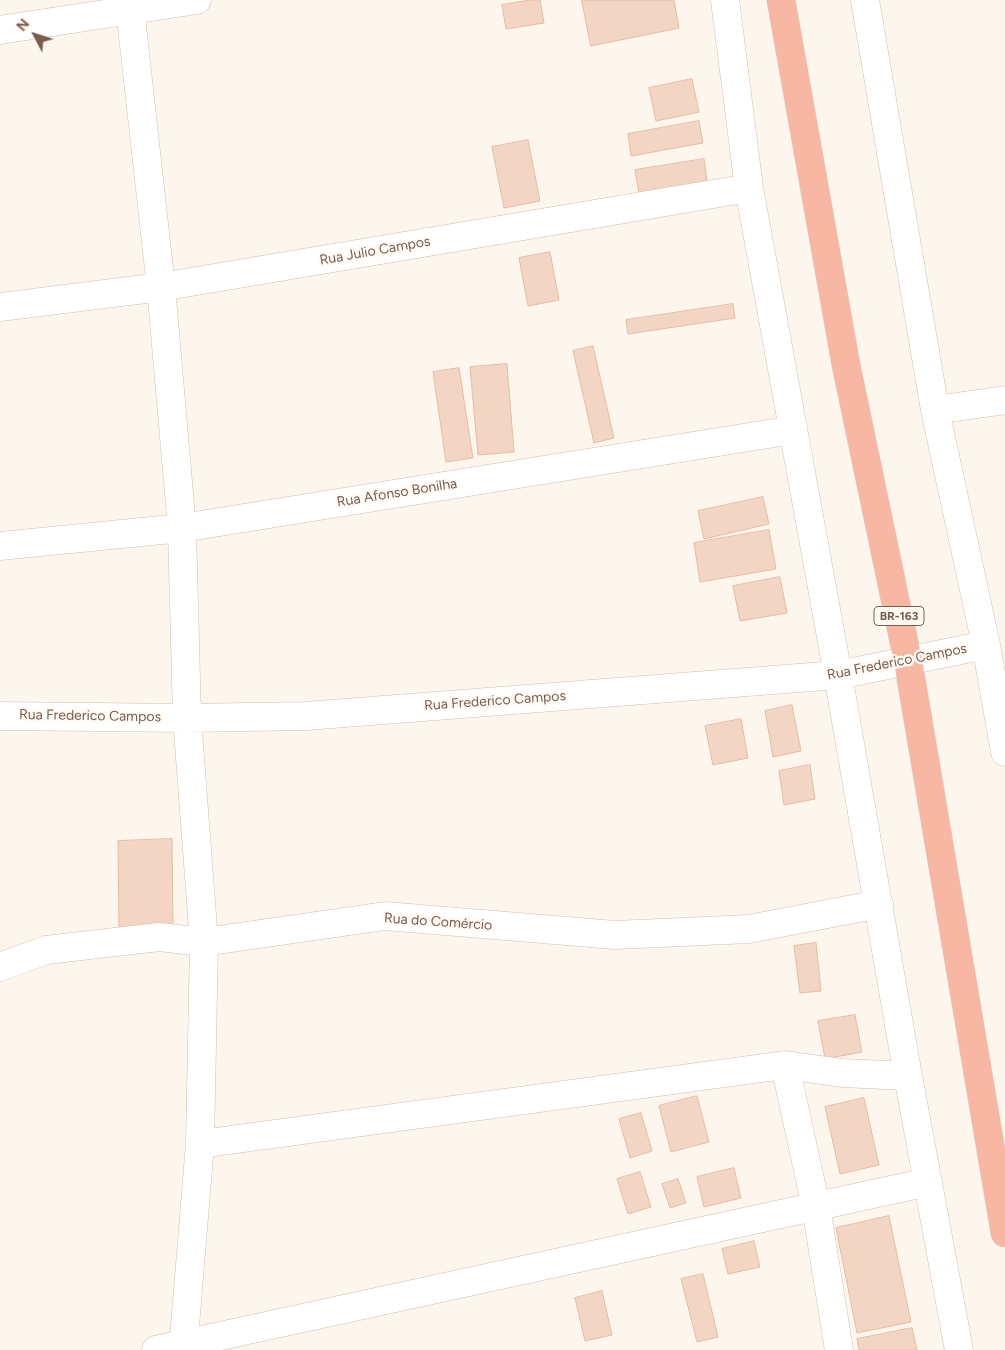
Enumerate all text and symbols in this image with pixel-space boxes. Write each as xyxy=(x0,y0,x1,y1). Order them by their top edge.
north arrow xyxy=(10,10,60,60)
text: N xyxy=(13,15,33,35)
street label: Rua Julio Campos xyxy=(318,233,432,269)
street label: Rua Afonso Bonilha xyxy=(336,475,458,511)
road number: BR-163 xyxy=(874,606,924,626)
street label: Rua Frederico Campos xyxy=(826,640,968,684)
street label: Rua Frederico Campos xyxy=(424,688,566,714)
street label: Rua Frederico Campos xyxy=(19,706,161,726)
street label: Rua do Comércio xyxy=(383,910,493,934)

